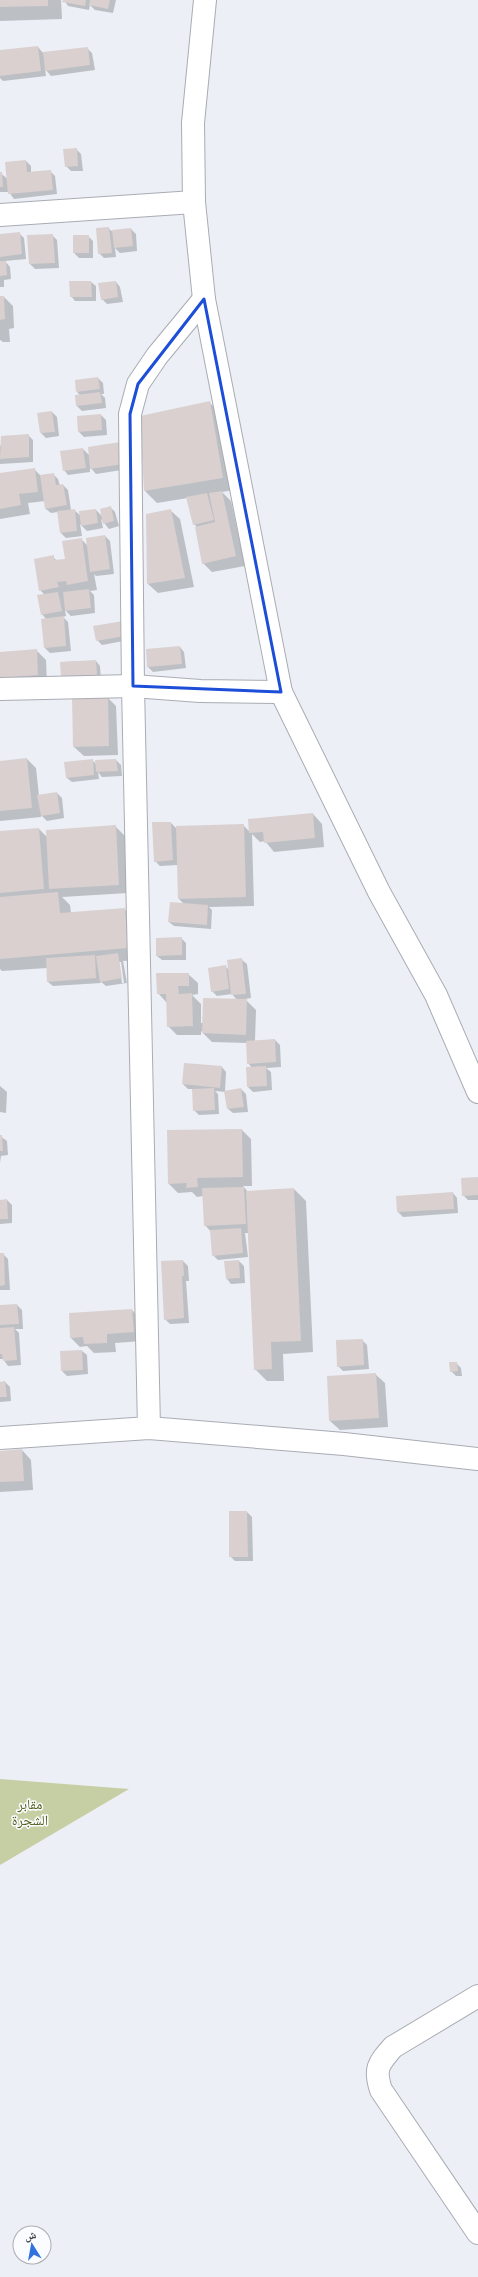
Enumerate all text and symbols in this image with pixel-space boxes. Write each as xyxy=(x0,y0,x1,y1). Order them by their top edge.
park label: مقابر الشجرة xyxy=(12,1795,48,1829)
north arrow xyxy=(12,2225,52,2265)
text: ش xyxy=(23,2227,38,2244)

